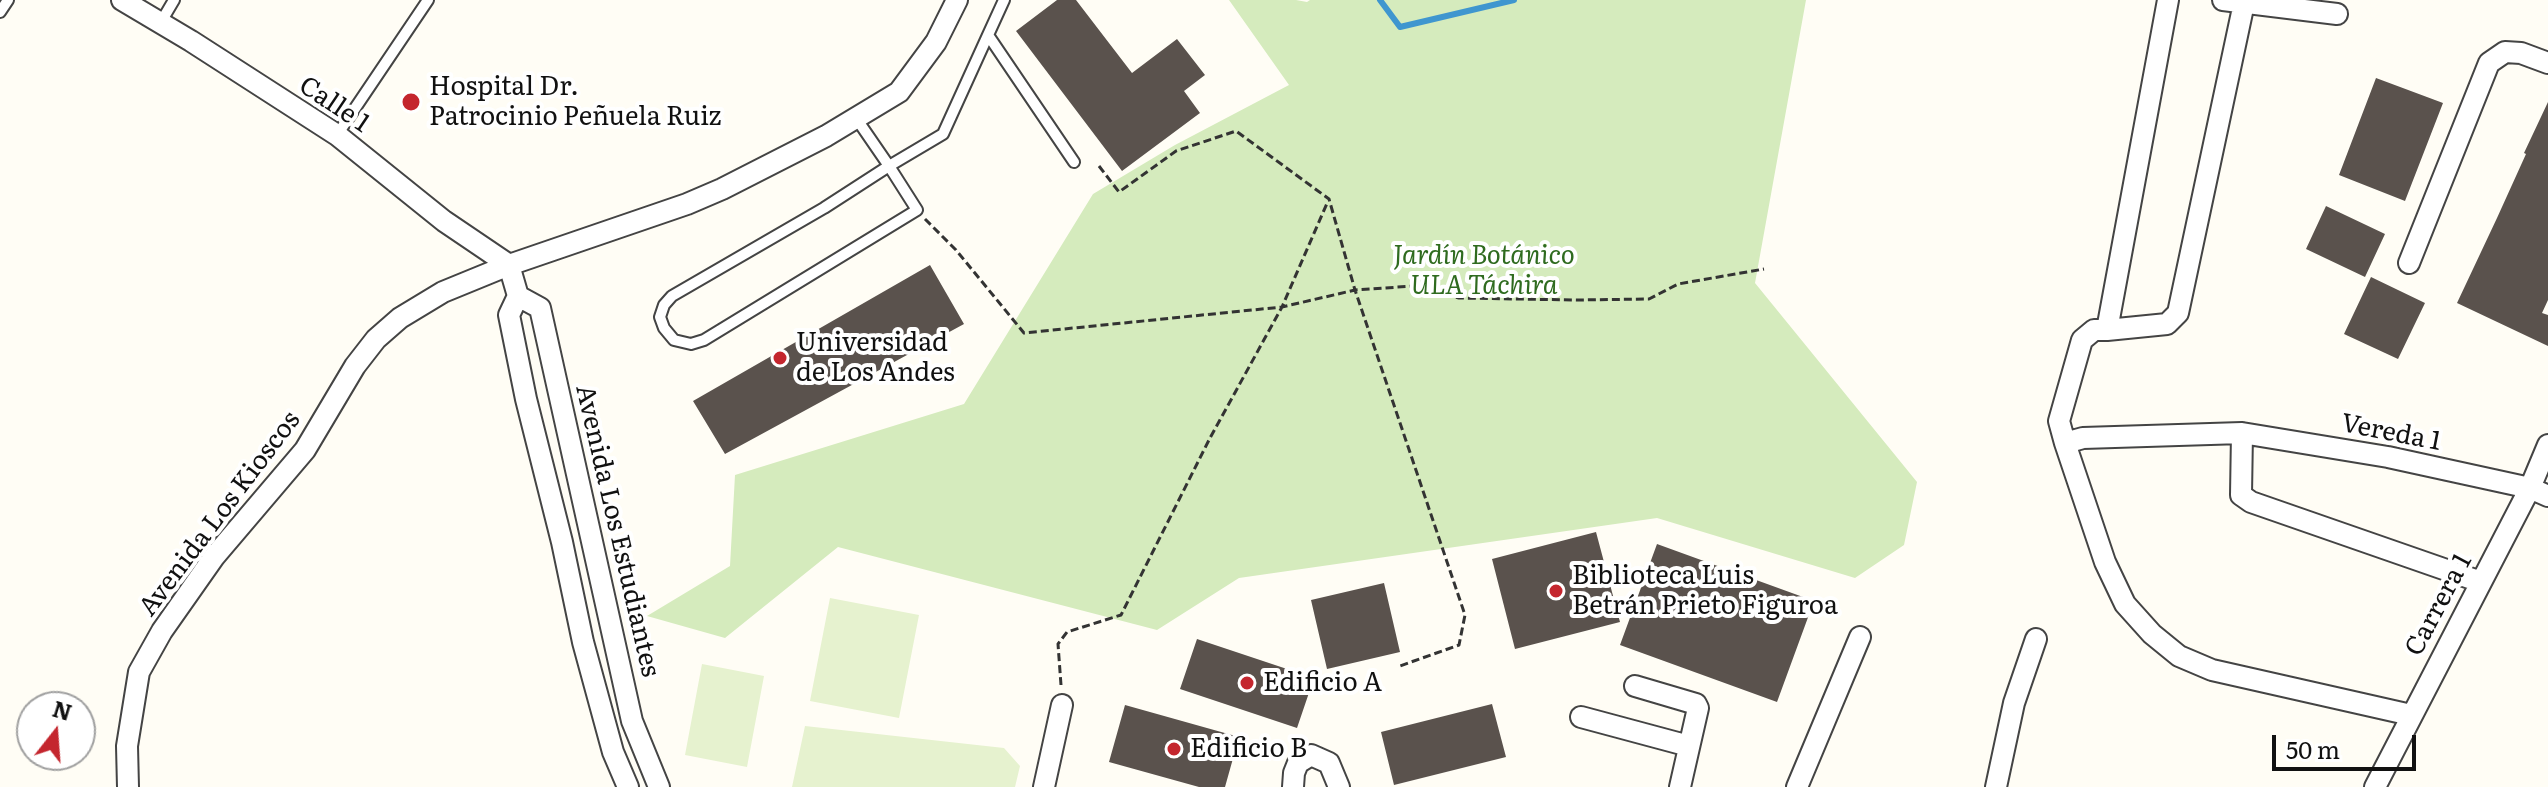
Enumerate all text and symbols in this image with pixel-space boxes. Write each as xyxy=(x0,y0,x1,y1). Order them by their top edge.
street label: Calle 1 xyxy=(293,70,375,140)
place label: Hospital Dr. Patrocinio Peñuela Ruiz xyxy=(429,71,721,132)
marker: Hospital Dr. Patrocinio Peñuela Ruiz xyxy=(400,91,422,113)
park label: Jardín Botánico ULA Táchira xyxy=(1393,240,1575,302)
place label: Universidad de Los Andes xyxy=(796,327,955,388)
marker: Universidad de Los Andes xyxy=(771,349,789,367)
street label: Avenida Los Estudiantes xyxy=(568,382,666,680)
street label: Avenida Los Kioscos xyxy=(133,405,307,623)
street label: Vereda 1 xyxy=(2338,408,2444,458)
street label: Carrera 1 xyxy=(2399,549,2479,661)
place label: Biblioteca Luis Betrán Prieto Figuroa xyxy=(1572,560,1838,622)
marker: Biblioteca Luis Betrán Prieto Figuroa xyxy=(1547,582,1565,600)
place label: Edificio A xyxy=(1263,667,1382,699)
marker: Edificio A xyxy=(1238,674,1256,692)
north arrow xyxy=(16,691,96,771)
text: N xyxy=(49,691,76,728)
scale bar xyxy=(2276,719,2420,769)
text: 50 m xyxy=(2286,731,2340,766)
place label: Edificio B xyxy=(1190,733,1307,765)
marker: Edificio B xyxy=(1165,740,1183,758)

